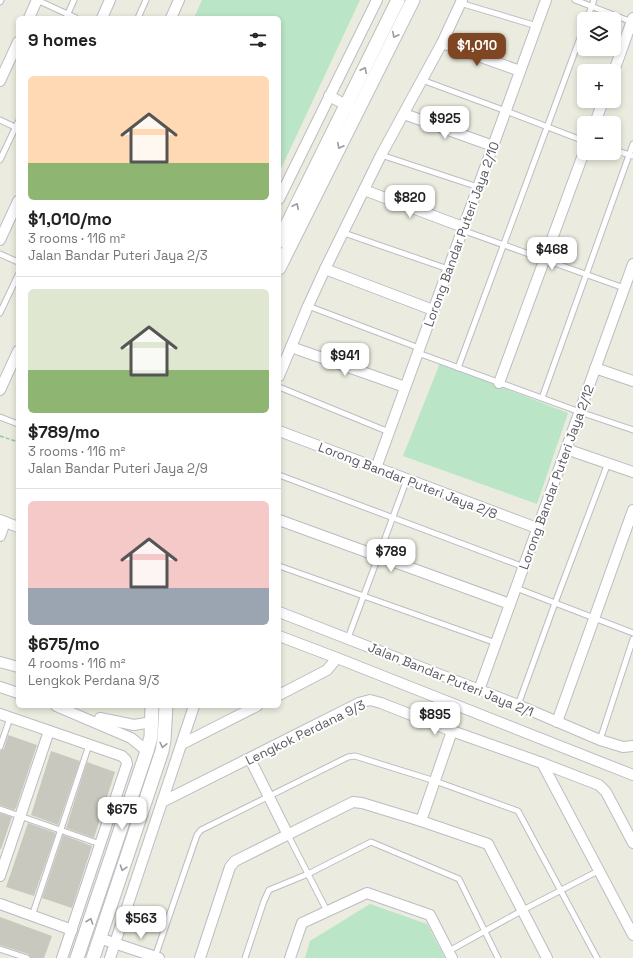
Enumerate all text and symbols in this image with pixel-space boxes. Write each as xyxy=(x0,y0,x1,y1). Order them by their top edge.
map controls xyxy=(577,12,621,160)
button: layers xyxy=(577,12,621,56)
text: 9 homes xyxy=(28,29,97,51)
icon: filters xyxy=(247,29,269,51)
one-way arrow xyxy=(392,31,400,38)
pin: $1,010 xyxy=(444,33,510,67)
text: $1,010 xyxy=(457,37,497,54)
button: + xyxy=(577,64,621,108)
one-way arrow xyxy=(359,67,367,75)
icon: home xyxy=(113,102,185,174)
pin: $925 xyxy=(421,106,469,140)
text: $925 xyxy=(429,110,461,127)
button: − xyxy=(577,116,621,160)
street label: Lorong Bandar Puteri Jaya 2/10 xyxy=(420,139,503,329)
one-way arrow xyxy=(337,142,344,149)
pin: $820 xyxy=(386,185,434,219)
text: $820 xyxy=(394,189,426,206)
one-way arrow xyxy=(292,203,299,210)
text: $1,010/mo xyxy=(28,208,112,230)
text: 3 rooms · 116 m² xyxy=(28,230,125,247)
pin: $468 xyxy=(528,237,576,271)
text: $468 xyxy=(536,241,568,258)
text: Jalan Bandar Puteri Jaya 2/3 xyxy=(28,247,208,264)
icon: home xyxy=(113,315,185,387)
pin: $941 xyxy=(321,343,369,377)
text: $941 xyxy=(330,347,360,364)
street label: Lorong Bandar Puteri Jaya 2/12 xyxy=(515,382,598,572)
text: $789/mo xyxy=(28,421,100,443)
street label: Lorong Bandar Puteri Jaya 2/8 xyxy=(316,438,500,523)
text: 3 rooms · 116 m² xyxy=(28,443,125,460)
text: Jalan Bandar Puteri Jaya 2/9 xyxy=(28,460,208,477)
icon: home xyxy=(113,527,185,599)
pin: $789 xyxy=(367,539,415,573)
text: $789 xyxy=(376,543,406,560)
text: $675/mo xyxy=(28,633,100,655)
street label: Jalan Bandar Puteri Jaya 2/1 xyxy=(365,638,536,721)
text: 4 rooms · 116 m² xyxy=(28,655,125,672)
text: Lengkok Perdana 9/3 xyxy=(28,672,159,689)
street label: Lengkok Perdana 9/3 xyxy=(242,696,368,769)
pin: $895 xyxy=(411,702,459,736)
text: $895 xyxy=(419,706,451,723)
one-way arrow xyxy=(159,741,168,748)
pin: $675 xyxy=(98,797,146,831)
text: $675 xyxy=(107,801,137,818)
one-way arrow xyxy=(119,865,127,872)
pin: $563 xyxy=(117,906,165,940)
text: $563 xyxy=(125,910,157,927)
one-way arrow xyxy=(85,918,94,925)

